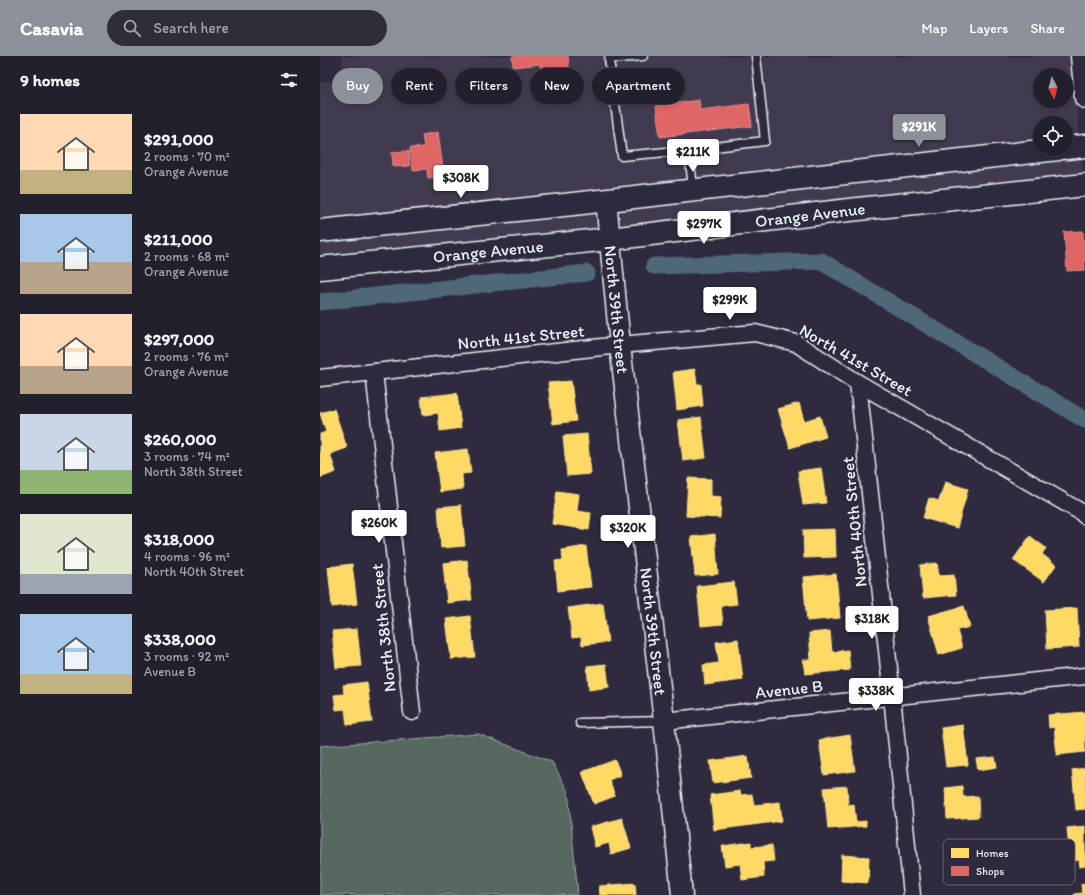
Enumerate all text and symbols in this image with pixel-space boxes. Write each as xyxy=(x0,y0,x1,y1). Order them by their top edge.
search box xyxy=(107,10,387,46)
text: Casavia xyxy=(20,17,83,40)
icon: search xyxy=(121,17,143,39)
text: Search here xyxy=(153,19,229,37)
text: Map xyxy=(922,20,947,37)
text: Layers xyxy=(969,20,1008,37)
text: Share xyxy=(1030,20,1065,37)
chip: Buy xyxy=(332,68,383,104)
chip: Rent xyxy=(391,68,447,104)
chip: Filters xyxy=(455,68,522,104)
chip: New xyxy=(530,68,584,104)
chip: Apartment xyxy=(592,68,685,104)
north arrow xyxy=(1033,68,1073,108)
map controls xyxy=(1033,68,1073,156)
icon: filters xyxy=(278,69,300,91)
text: 9 homes xyxy=(20,70,80,90)
pin: $291K xyxy=(891,114,947,148)
button: locate xyxy=(1033,116,1073,156)
text: $291K xyxy=(902,119,936,134)
text: $291,000 xyxy=(144,129,214,149)
icon: home xyxy=(52,130,100,178)
pin: $211K xyxy=(665,139,721,173)
text: $211K xyxy=(676,144,710,159)
text: 2 rooms · 70 m² xyxy=(144,149,230,164)
text: Orange Avenue xyxy=(144,164,229,179)
pin: $308K xyxy=(433,165,489,199)
text: $308K xyxy=(442,170,480,185)
street label: Orange Avenue xyxy=(754,198,866,231)
pin: $297K xyxy=(676,211,732,245)
text: $297K xyxy=(687,216,721,231)
text: $211,000 xyxy=(144,229,213,249)
icon: home xyxy=(52,230,100,278)
street label: Orange Avenue xyxy=(432,236,544,267)
street label: North 39th Street xyxy=(600,245,633,375)
text: 2 rooms · 68 m² xyxy=(144,249,229,264)
text: Orange Avenue xyxy=(144,264,229,279)
pin: $299K xyxy=(702,287,758,321)
text: $299K xyxy=(712,292,748,307)
street label: North 41st Street xyxy=(457,320,586,354)
street label: North 41st Street xyxy=(796,320,917,401)
text: $297,000 xyxy=(144,329,214,349)
icon: home xyxy=(52,330,100,378)
text: 2 rooms · 76 m² xyxy=(144,349,229,364)
text: Orange Avenue xyxy=(144,364,229,379)
text: $260,000 xyxy=(144,429,216,449)
icon: home xyxy=(52,430,100,478)
text: 3 rooms · 74 m² xyxy=(144,449,230,464)
street label: North 40th Street xyxy=(837,455,871,588)
text: North 38th Street xyxy=(144,464,243,479)
pin: $260K xyxy=(351,510,407,544)
text: $260K xyxy=(361,515,397,530)
pin: $320K xyxy=(600,515,656,549)
text: $320K xyxy=(610,520,646,535)
text: $318,000 xyxy=(144,529,215,549)
icon: home xyxy=(52,530,100,578)
text: 4 rooms · 96 m² xyxy=(144,549,230,564)
street label: North 38th Street xyxy=(366,562,400,693)
text: North 40th Street xyxy=(144,564,244,579)
street label: North 39th Street xyxy=(636,566,671,697)
pin: $318K xyxy=(844,606,900,640)
text: $318K xyxy=(854,611,890,626)
text: $338,000 xyxy=(144,629,216,649)
icon: home xyxy=(52,630,100,678)
text: 3 rooms · 92 m² xyxy=(144,649,229,664)
text: Avenue B xyxy=(144,664,196,679)
street label: Avenue B xyxy=(754,676,824,702)
pin: $338K xyxy=(848,678,904,712)
text: $338K xyxy=(858,683,894,698)
legend xyxy=(943,839,1075,885)
text: Homes xyxy=(976,847,1009,860)
text: Shops xyxy=(976,865,1004,878)

